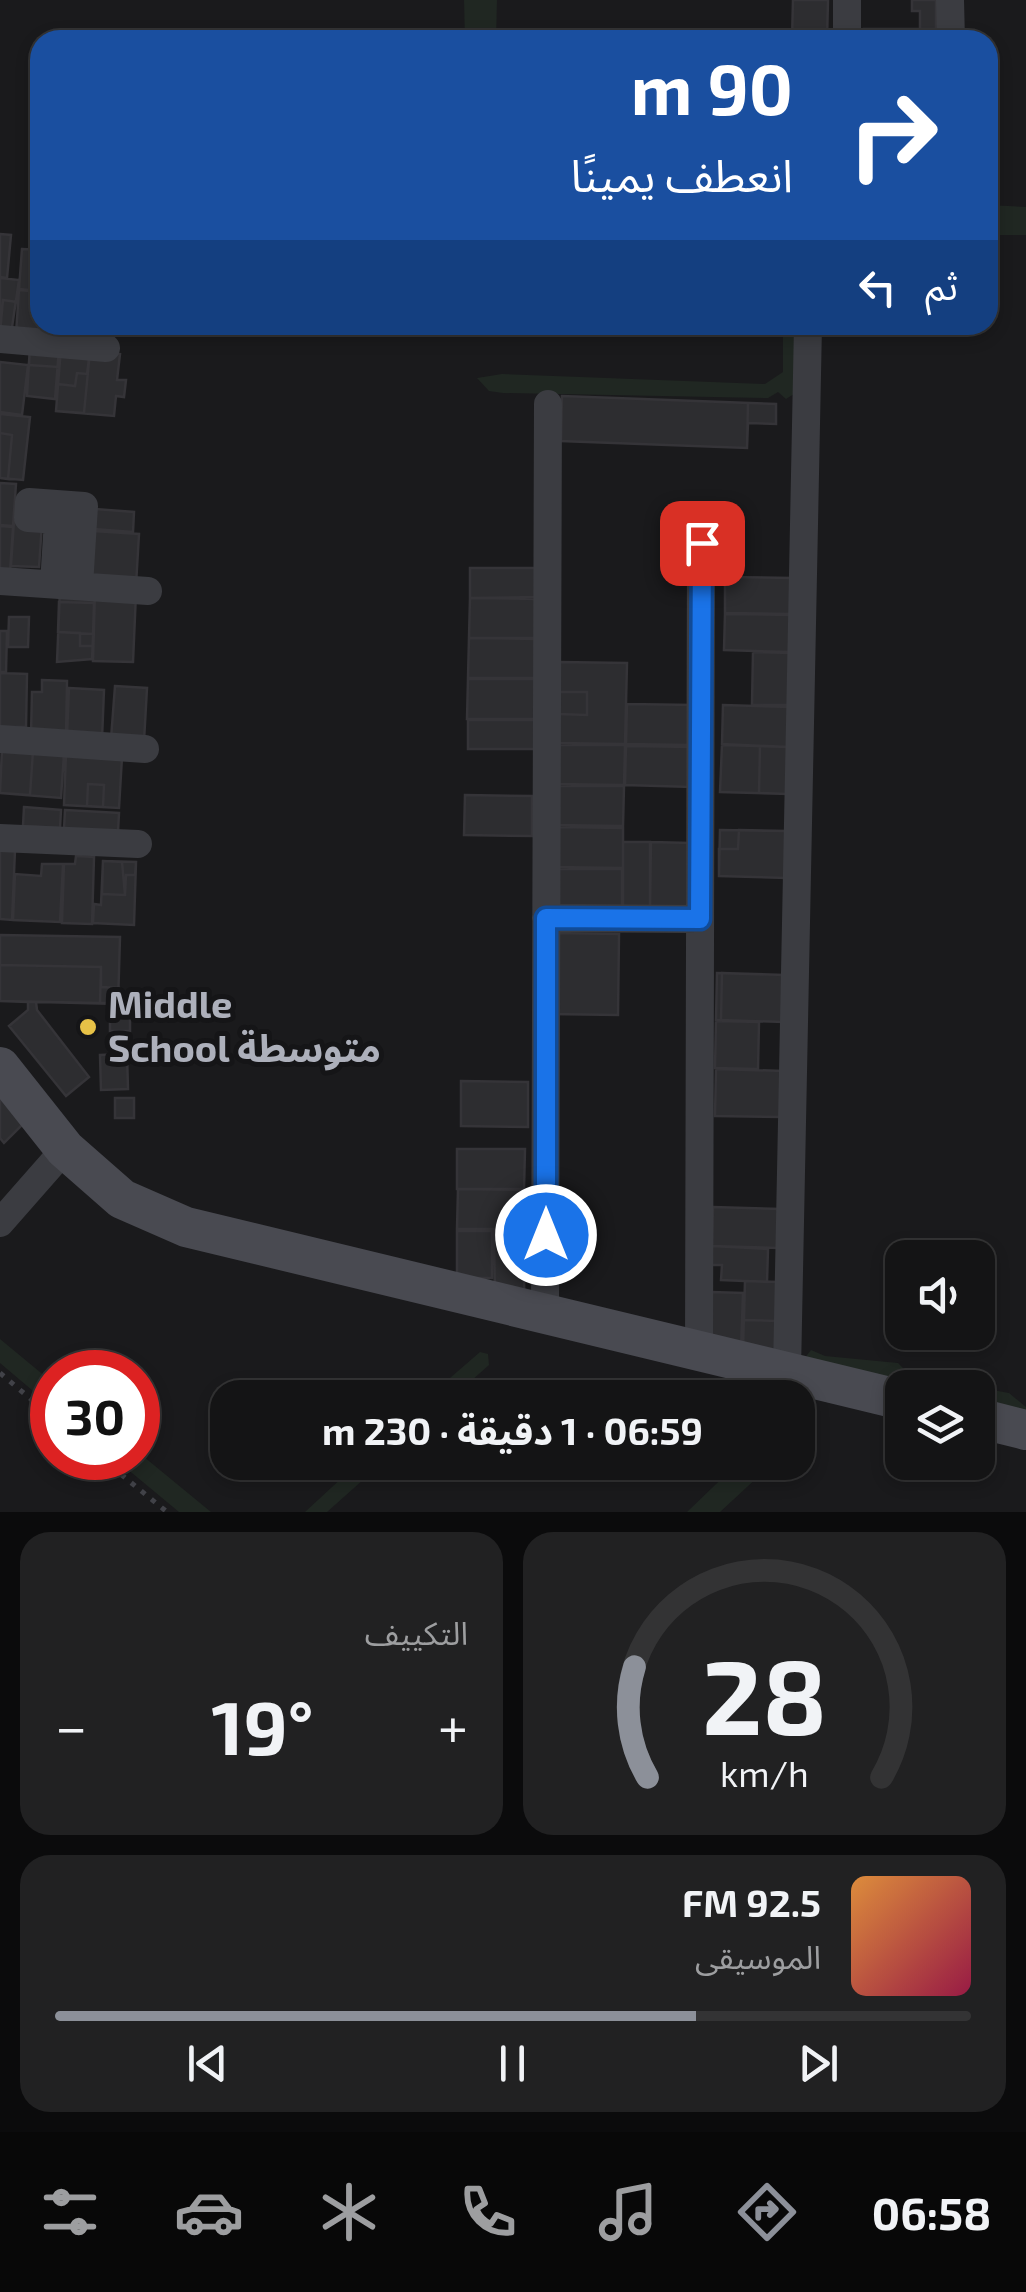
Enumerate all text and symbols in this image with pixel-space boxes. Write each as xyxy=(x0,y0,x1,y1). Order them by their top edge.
text: 90 m xyxy=(631,45,793,129)
icon: right xyxy=(828,70,958,200)
text: انعطف يمينًا xyxy=(571,147,793,201)
icon: left xyxy=(850,260,905,315)
text: ثم xyxy=(925,262,958,308)
pin xyxy=(660,501,745,586)
icon: arrive xyxy=(675,516,730,571)
place label: Middle School متوسطة xyxy=(108,980,381,1071)
marker: Middle School متوسطة xyxy=(77,1016,99,1038)
position arrow xyxy=(494,1183,598,1287)
map controls xyxy=(885,1240,995,1480)
button: sound xyxy=(885,1240,995,1350)
speed limit sign: 30 xyxy=(30,1350,160,1480)
button: layers xyxy=(885,1370,995,1480)
text: 06:59 · 1 دقيقة · 230 m xyxy=(322,1407,703,1453)
text: التكييف xyxy=(365,1613,468,1651)
text: 28 xyxy=(702,1631,827,1756)
text: 19° xyxy=(211,1680,314,1770)
text: − xyxy=(55,1692,87,1758)
text: + xyxy=(438,1692,468,1758)
text: km/h xyxy=(720,1751,809,1794)
text: 92.5 FM xyxy=(682,1879,821,1925)
text: الموسيقى xyxy=(695,1937,821,1975)
icon: previous xyxy=(180,2036,235,2091)
icon: pause xyxy=(485,2036,540,2091)
icon: next xyxy=(791,2036,846,2091)
icon: filters xyxy=(35,2177,105,2247)
icon: car xyxy=(174,2177,244,2247)
icon: climate xyxy=(314,2177,384,2247)
icon: phone xyxy=(453,2177,523,2247)
icon: music xyxy=(593,2177,663,2247)
icon: directions xyxy=(732,2177,802,2247)
text: 06:58 xyxy=(872,2185,991,2239)

